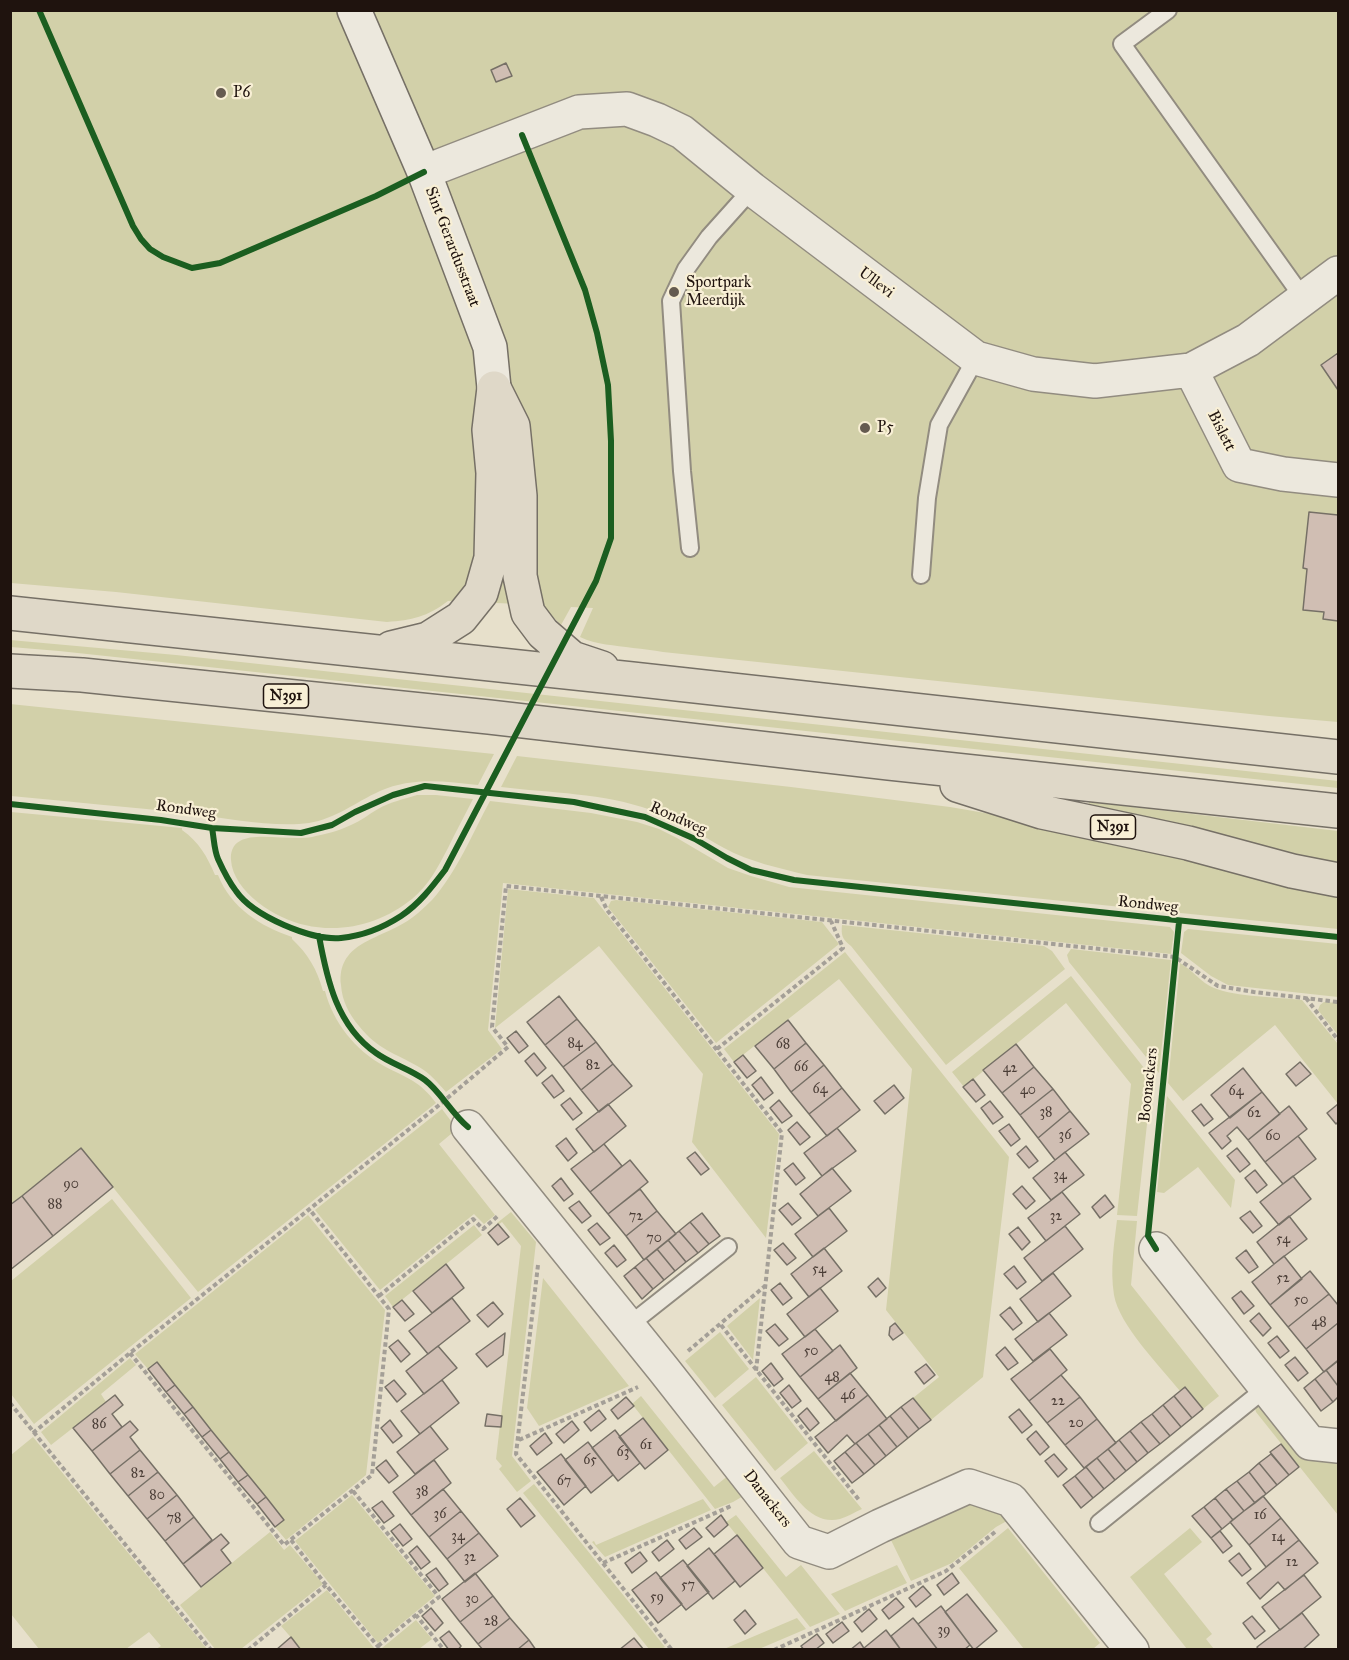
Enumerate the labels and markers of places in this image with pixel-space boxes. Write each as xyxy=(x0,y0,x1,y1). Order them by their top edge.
place label: P6 xyxy=(233,83,250,103)
marker: P6 xyxy=(214,86,228,100)
place label: Sportpark Meerdijk xyxy=(686,273,751,311)
marker: Sportpark Meerdijk xyxy=(667,285,681,299)
place label: P5 xyxy=(877,418,894,438)
marker: P5 xyxy=(858,421,872,435)

